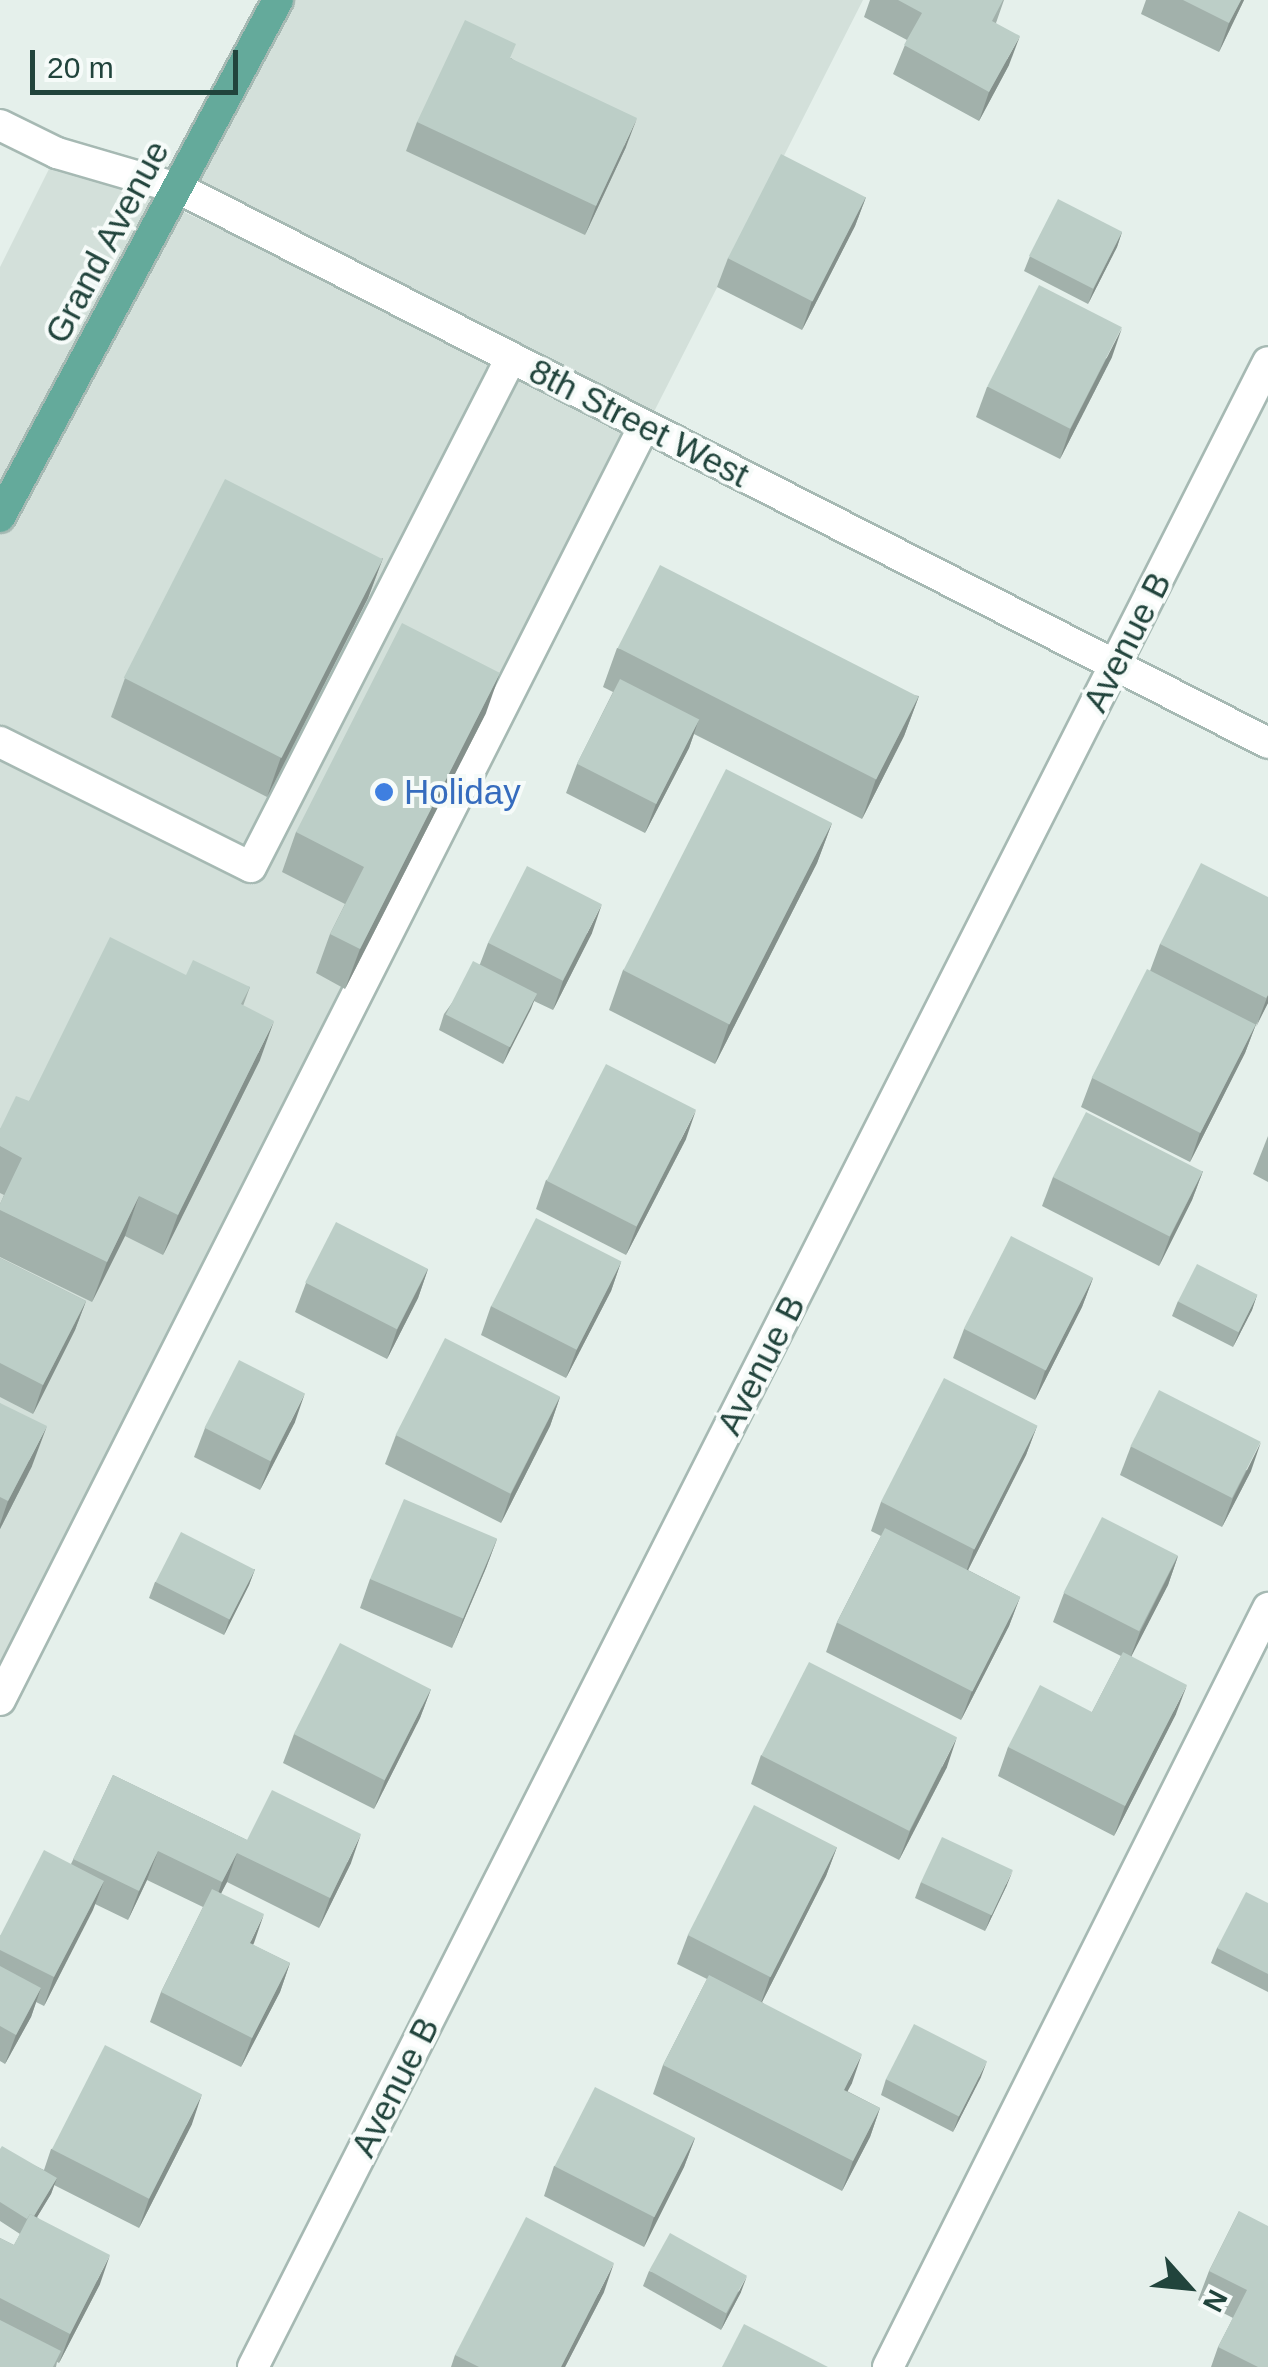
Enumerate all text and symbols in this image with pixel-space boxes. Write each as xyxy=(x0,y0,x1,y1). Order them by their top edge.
scale bar xyxy=(35,30,242,92)
text: 20 m xyxy=(47,51,114,84)
street label: Grand Avenue xyxy=(36,133,178,351)
street label: 8th Street West xyxy=(522,350,756,496)
street label: Avenue B xyxy=(1074,565,1180,719)
place label: Holiday xyxy=(404,771,521,813)
marker: Holiday xyxy=(373,781,395,803)
street label: Avenue B xyxy=(708,1288,814,1442)
street label: Avenue B xyxy=(342,2010,448,2164)
north arrow xyxy=(1138,2237,1238,2337)
text: N xyxy=(1197,2285,1234,2317)

